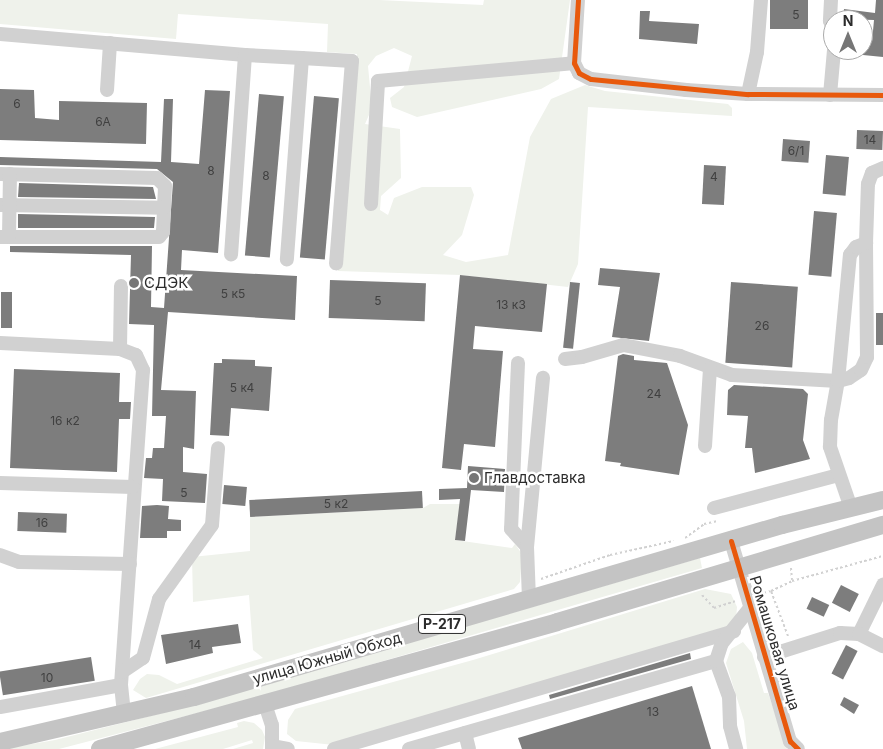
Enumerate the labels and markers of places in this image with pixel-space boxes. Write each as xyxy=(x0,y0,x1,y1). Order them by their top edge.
place label: СДЭК xyxy=(144,274,188,292)
marker: СДЭК xyxy=(128,277,140,289)
place label: Главдоставка xyxy=(484,469,586,487)
marker: Главдоставка xyxy=(468,472,480,484)

